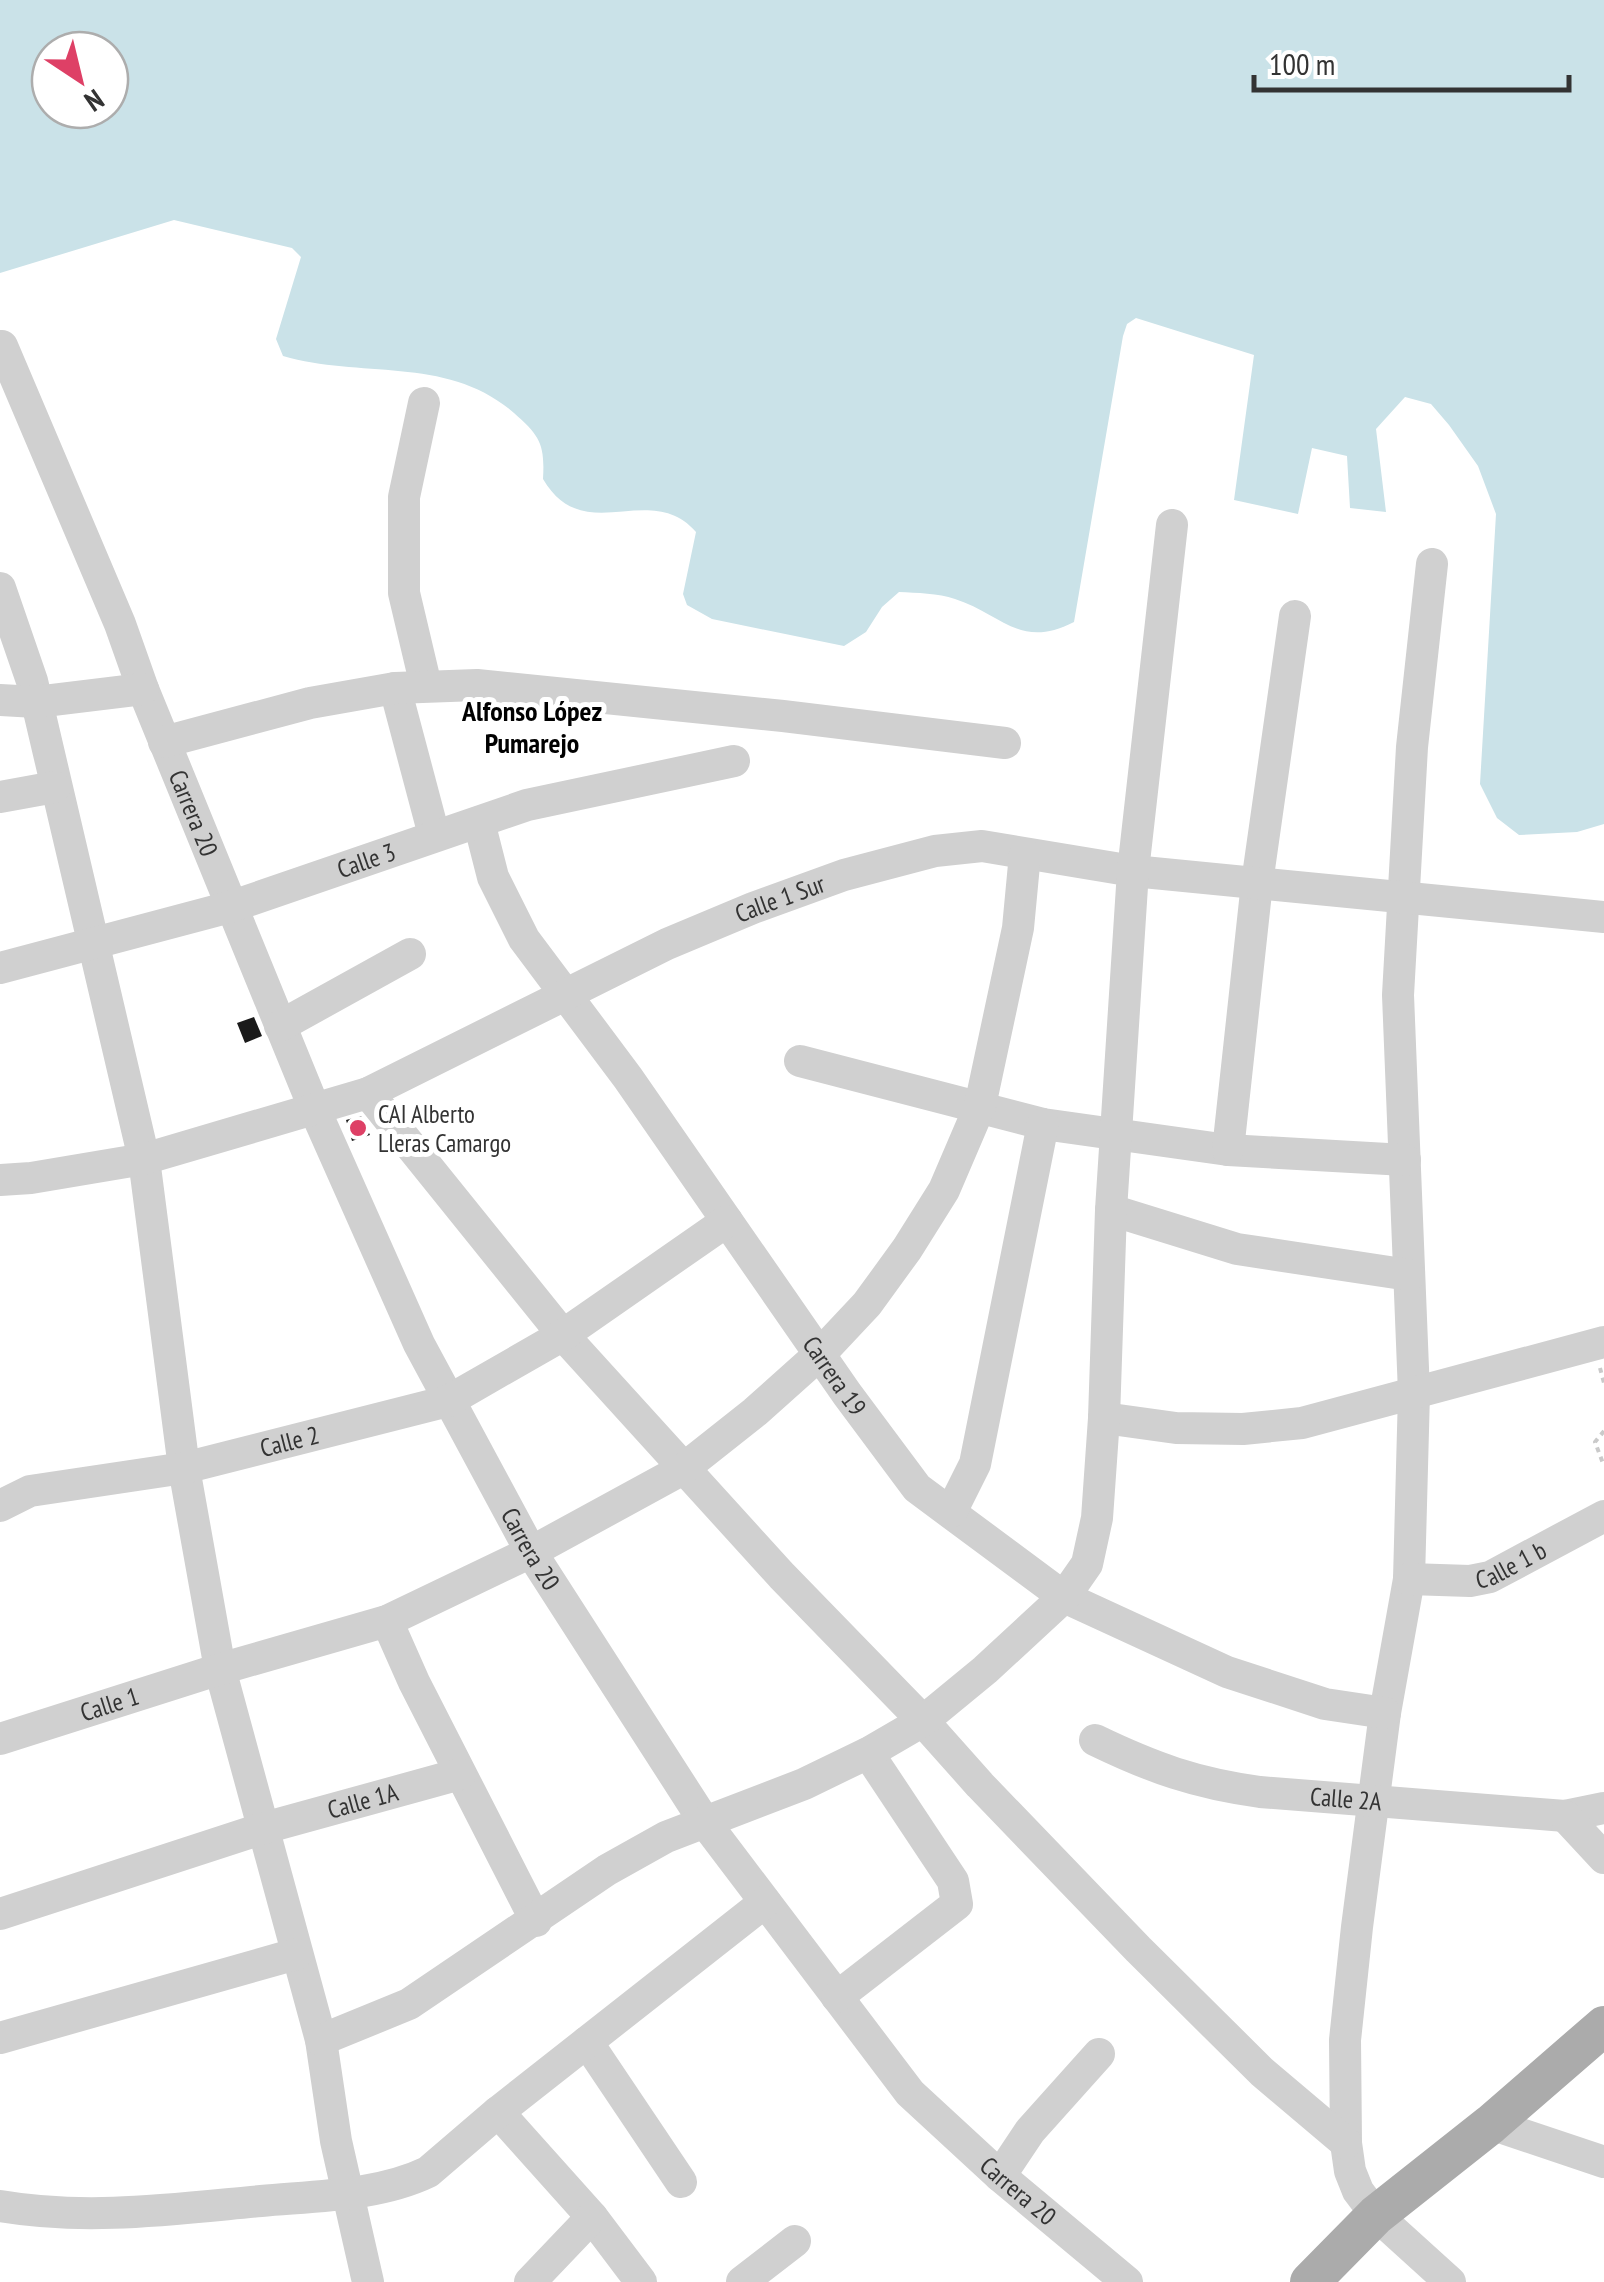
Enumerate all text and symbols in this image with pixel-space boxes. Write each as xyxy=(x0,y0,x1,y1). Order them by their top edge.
north arrow xyxy=(30,30,130,130)
scale bar xyxy=(1254,30,1569,92)
text: 100 m xyxy=(1269,44,1335,83)
text: N xyxy=(78,81,111,120)
district label: Alfonso López Pumarejo xyxy=(461,692,602,761)
street label: Carrera 20 xyxy=(162,765,226,861)
street label: Calle 3 xyxy=(333,835,400,885)
street label: Calle 1 Sur xyxy=(730,867,829,930)
place label: CAI Alberto Lleras Camargo xyxy=(378,1098,511,1159)
marker: CAI Alberto Lleras Camargo xyxy=(347,1117,369,1139)
street label: Carrera 19 xyxy=(796,1330,873,1422)
street label: Calle 2 xyxy=(257,1418,322,1464)
street label: Carrera 20 xyxy=(494,1502,567,1596)
street label: Calle 1 b xyxy=(1473,1534,1552,1596)
street label: Calle 1 xyxy=(76,1680,143,1728)
street label: Calle 1A xyxy=(324,1776,402,1826)
street label: Calle 2A xyxy=(1309,1780,1383,1818)
street label: Carrera 20 xyxy=(973,2150,1063,2232)

